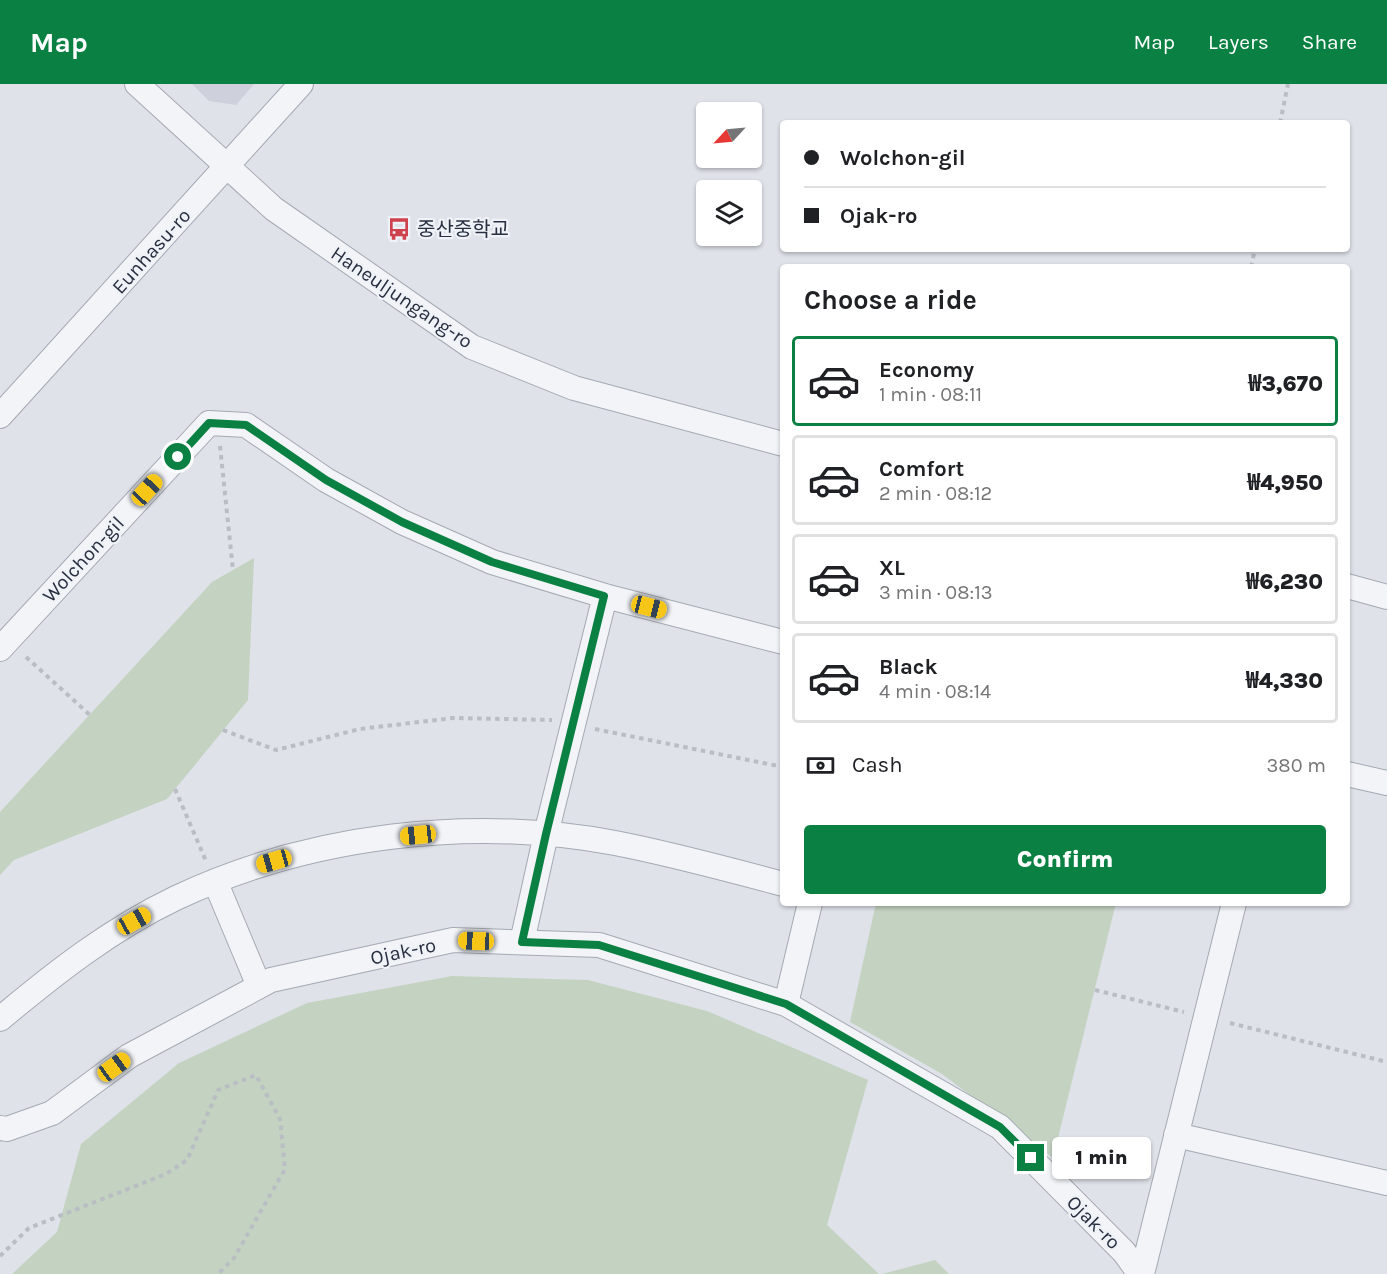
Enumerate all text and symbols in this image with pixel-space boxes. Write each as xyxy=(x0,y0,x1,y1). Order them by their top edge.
text: Map xyxy=(30,26,88,59)
text: Map xyxy=(1133,30,1175,54)
text: Layers xyxy=(1208,30,1269,54)
text: Share xyxy=(1302,30,1357,54)
north arrow xyxy=(696,102,762,168)
map controls xyxy=(696,102,762,246)
text: Wolchon-gil xyxy=(840,145,966,171)
button: layers xyxy=(696,180,762,246)
text: Ojak-ro xyxy=(840,203,918,229)
street label: Eunhasu-ro xyxy=(107,204,195,299)
bus stop icon: 중산중학교 xyxy=(386,216,412,242)
place label: 중산중학교 xyxy=(417,218,509,241)
street label: Haneuljungang-ro xyxy=(327,242,477,353)
text: Choose a ride xyxy=(804,284,977,316)
icon: car xyxy=(807,354,861,408)
text: Economy xyxy=(879,357,974,383)
text: ₩3,670 xyxy=(1248,371,1323,397)
text: 1 min · 08:11 xyxy=(879,383,982,406)
route start xyxy=(164,443,191,470)
icon: car xyxy=(807,453,861,507)
text: Comfort xyxy=(879,456,964,482)
text: ₩4,950 xyxy=(1247,470,1323,496)
car xyxy=(128,471,166,509)
text: 2 min · 08:12 xyxy=(879,482,992,505)
street label: Wolchon-gil xyxy=(38,512,129,607)
icon: car xyxy=(807,552,861,606)
text: XL xyxy=(879,555,905,581)
text: ₩6,230 xyxy=(1246,569,1323,595)
text: 3 min · 08:13 xyxy=(879,581,993,604)
car xyxy=(629,594,669,620)
icon: car xyxy=(807,651,861,705)
text: Black xyxy=(879,654,938,680)
text: ₩4,330 xyxy=(1246,668,1323,694)
text: 4 min · 08:14 xyxy=(879,680,991,703)
icon: cash xyxy=(804,749,837,782)
text: Cash xyxy=(852,752,902,778)
text: 380 m xyxy=(1267,754,1326,777)
car xyxy=(399,824,437,846)
button: Confirm xyxy=(804,825,1326,894)
car xyxy=(254,847,294,875)
car xyxy=(114,904,154,938)
car xyxy=(458,931,494,951)
street label: Ojak-ro xyxy=(368,933,438,970)
car xyxy=(94,1049,134,1085)
callout: 1 min xyxy=(1052,1137,1151,1179)
route end xyxy=(1017,1144,1044,1171)
text: 1 min xyxy=(1075,1146,1128,1169)
street label: Ojak-ro xyxy=(1062,1191,1125,1254)

